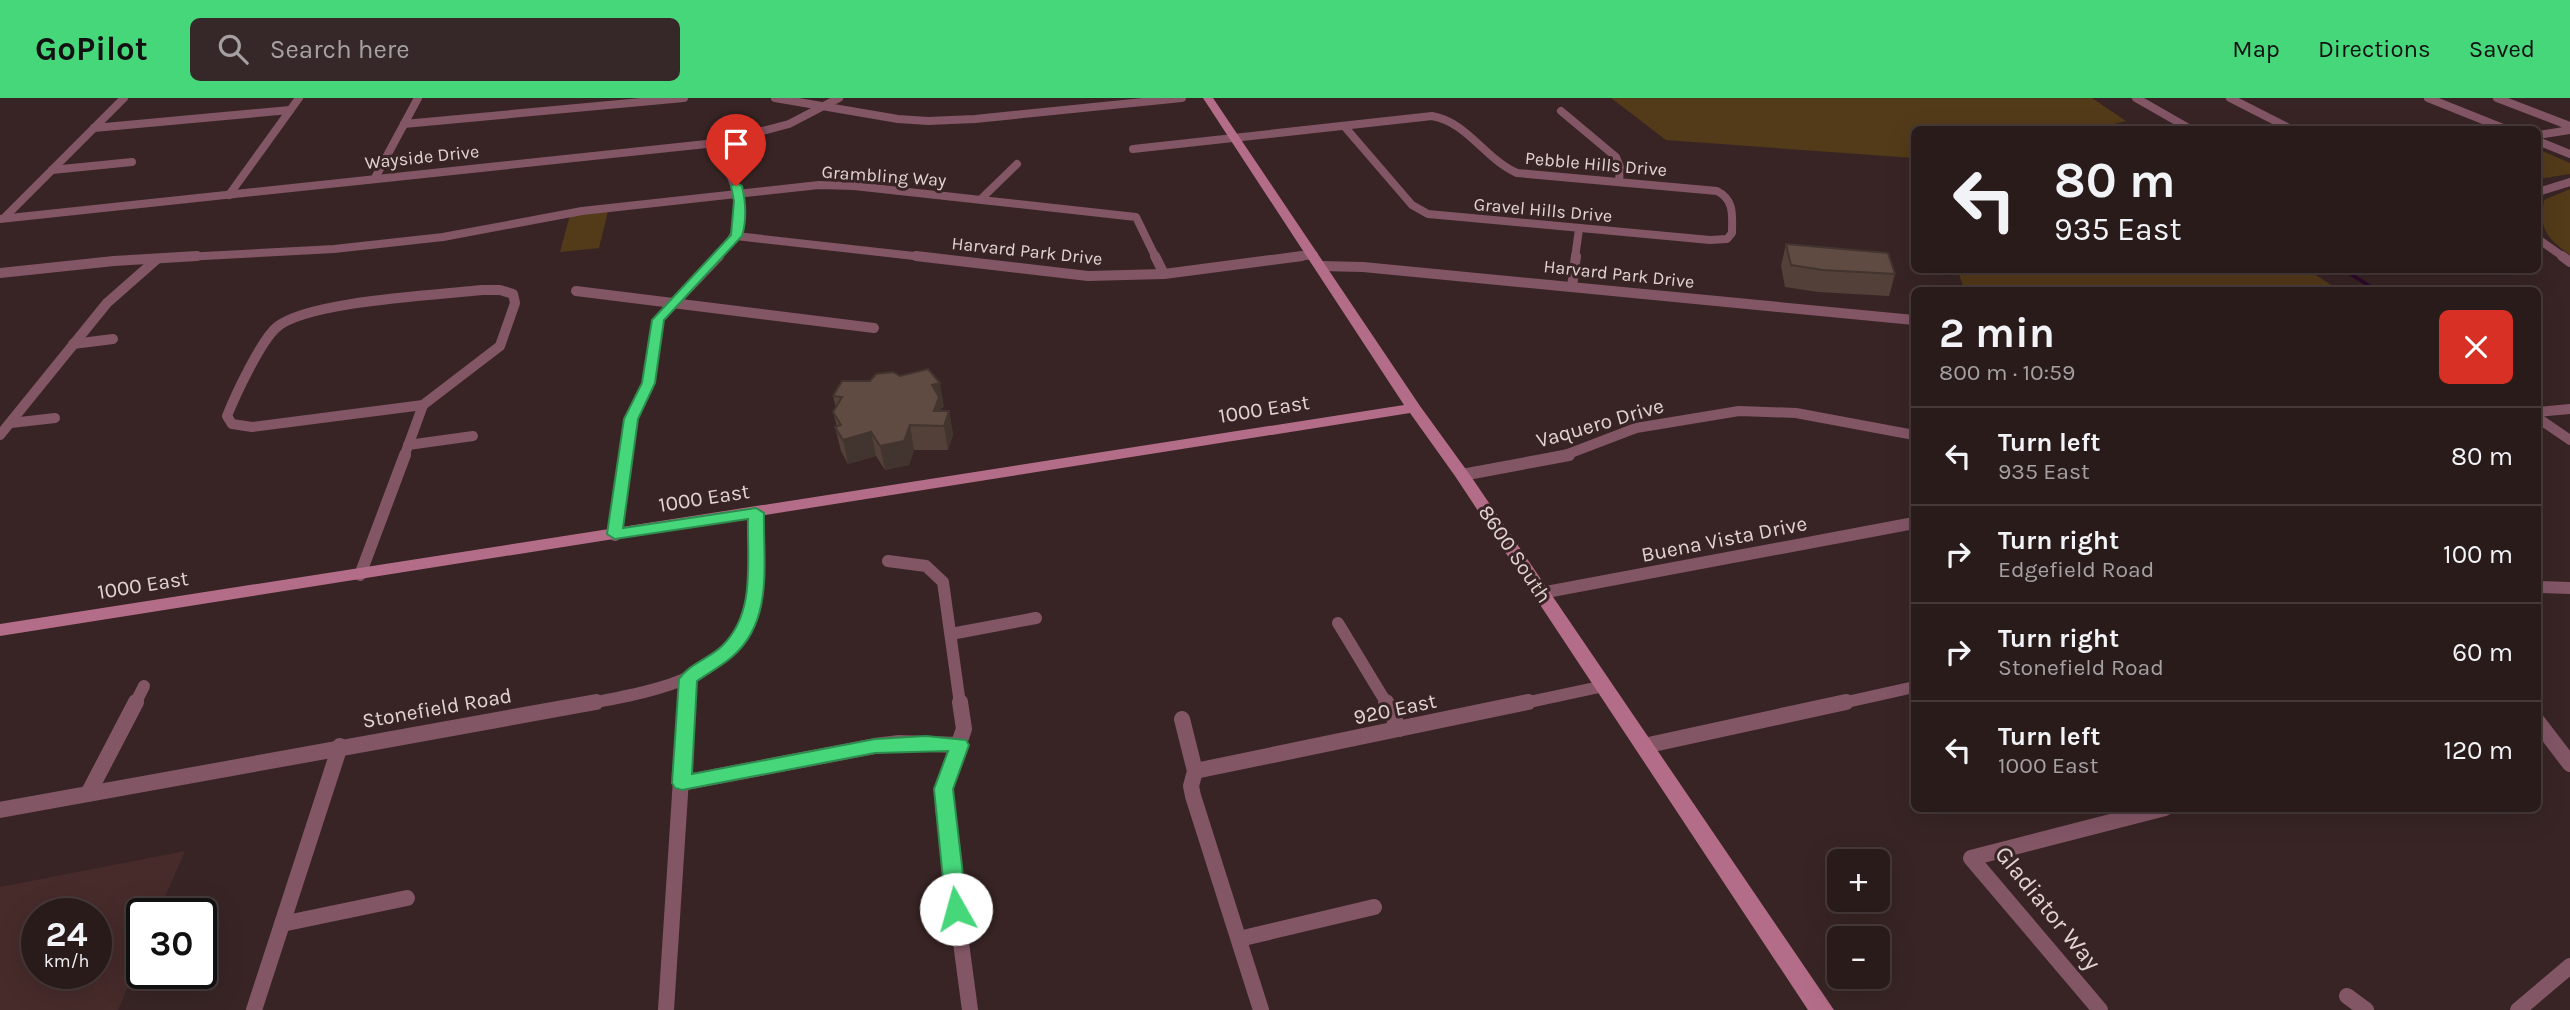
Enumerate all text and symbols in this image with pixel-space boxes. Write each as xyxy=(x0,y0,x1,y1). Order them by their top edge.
search box xyxy=(190,18,680,81)
text: GoPilot xyxy=(35,30,148,68)
icon: search xyxy=(214,30,252,68)
text: Search here xyxy=(270,34,410,65)
text: Map xyxy=(2232,35,2280,63)
text: Directions xyxy=(2318,35,2431,63)
text: Saved xyxy=(2469,35,2535,63)
pin xyxy=(706,114,766,186)
icon: arrive xyxy=(717,125,755,163)
street label: Wayside Drive xyxy=(364,140,480,174)
street label: Pebble Hills Drive xyxy=(1524,147,1668,181)
text: 80 m xyxy=(2054,152,2176,209)
icon: left xyxy=(1939,154,2030,245)
street label: Grambling Way xyxy=(821,161,948,191)
street label: Gravel Hills Drive xyxy=(1473,193,1613,227)
text: 935 East xyxy=(2054,211,2182,248)
street label: Harvard Park Drive xyxy=(950,232,1104,270)
street label: Harvard Park Drive xyxy=(1542,255,1696,293)
text: 2 min xyxy=(1939,308,2055,358)
button: close xyxy=(2439,310,2513,384)
text: 800 m · 10:59 xyxy=(1939,359,2075,386)
street label: 1000 East xyxy=(1217,390,1311,428)
street label: Vaquero Drive xyxy=(1533,393,1667,453)
text: Turn left xyxy=(1998,427,2100,458)
icon: left xyxy=(1939,437,1977,475)
text: 80 m xyxy=(2451,441,2513,472)
text: 935 East xyxy=(1998,458,2090,485)
street label: 1000 East xyxy=(657,479,751,517)
street label: 8600 South xyxy=(1474,501,1556,607)
street label: Buena Vista Drive xyxy=(1639,511,1809,567)
text: Turn right xyxy=(1998,525,2119,556)
icon: right xyxy=(1939,535,1977,573)
text: 100 m xyxy=(2443,539,2513,570)
text: Edgefield Road xyxy=(1998,556,2154,583)
street label: 1000 East xyxy=(96,566,190,604)
text: Turn right xyxy=(1998,623,2119,654)
icon: right xyxy=(1939,633,1977,671)
text: 60 m xyxy=(2452,637,2513,668)
text: Stonefield Road xyxy=(1998,654,2164,681)
street label: Stonefield Road xyxy=(360,683,514,733)
street label: 920 East xyxy=(1351,689,1439,729)
text: Turn left xyxy=(1998,721,2100,752)
icon: left xyxy=(1939,731,1977,769)
text: 120 m xyxy=(2443,735,2513,766)
text: 1000 East xyxy=(1998,752,2098,779)
street label: Gladiator Way xyxy=(1989,840,2107,976)
map controls xyxy=(1827,849,1890,989)
button: + xyxy=(1827,849,1890,912)
position arrow xyxy=(919,872,993,946)
speed limit sign: 30 xyxy=(126,898,217,989)
text: 24 xyxy=(46,914,88,955)
button: − xyxy=(1827,926,1890,989)
text: km/h xyxy=(44,950,89,972)

